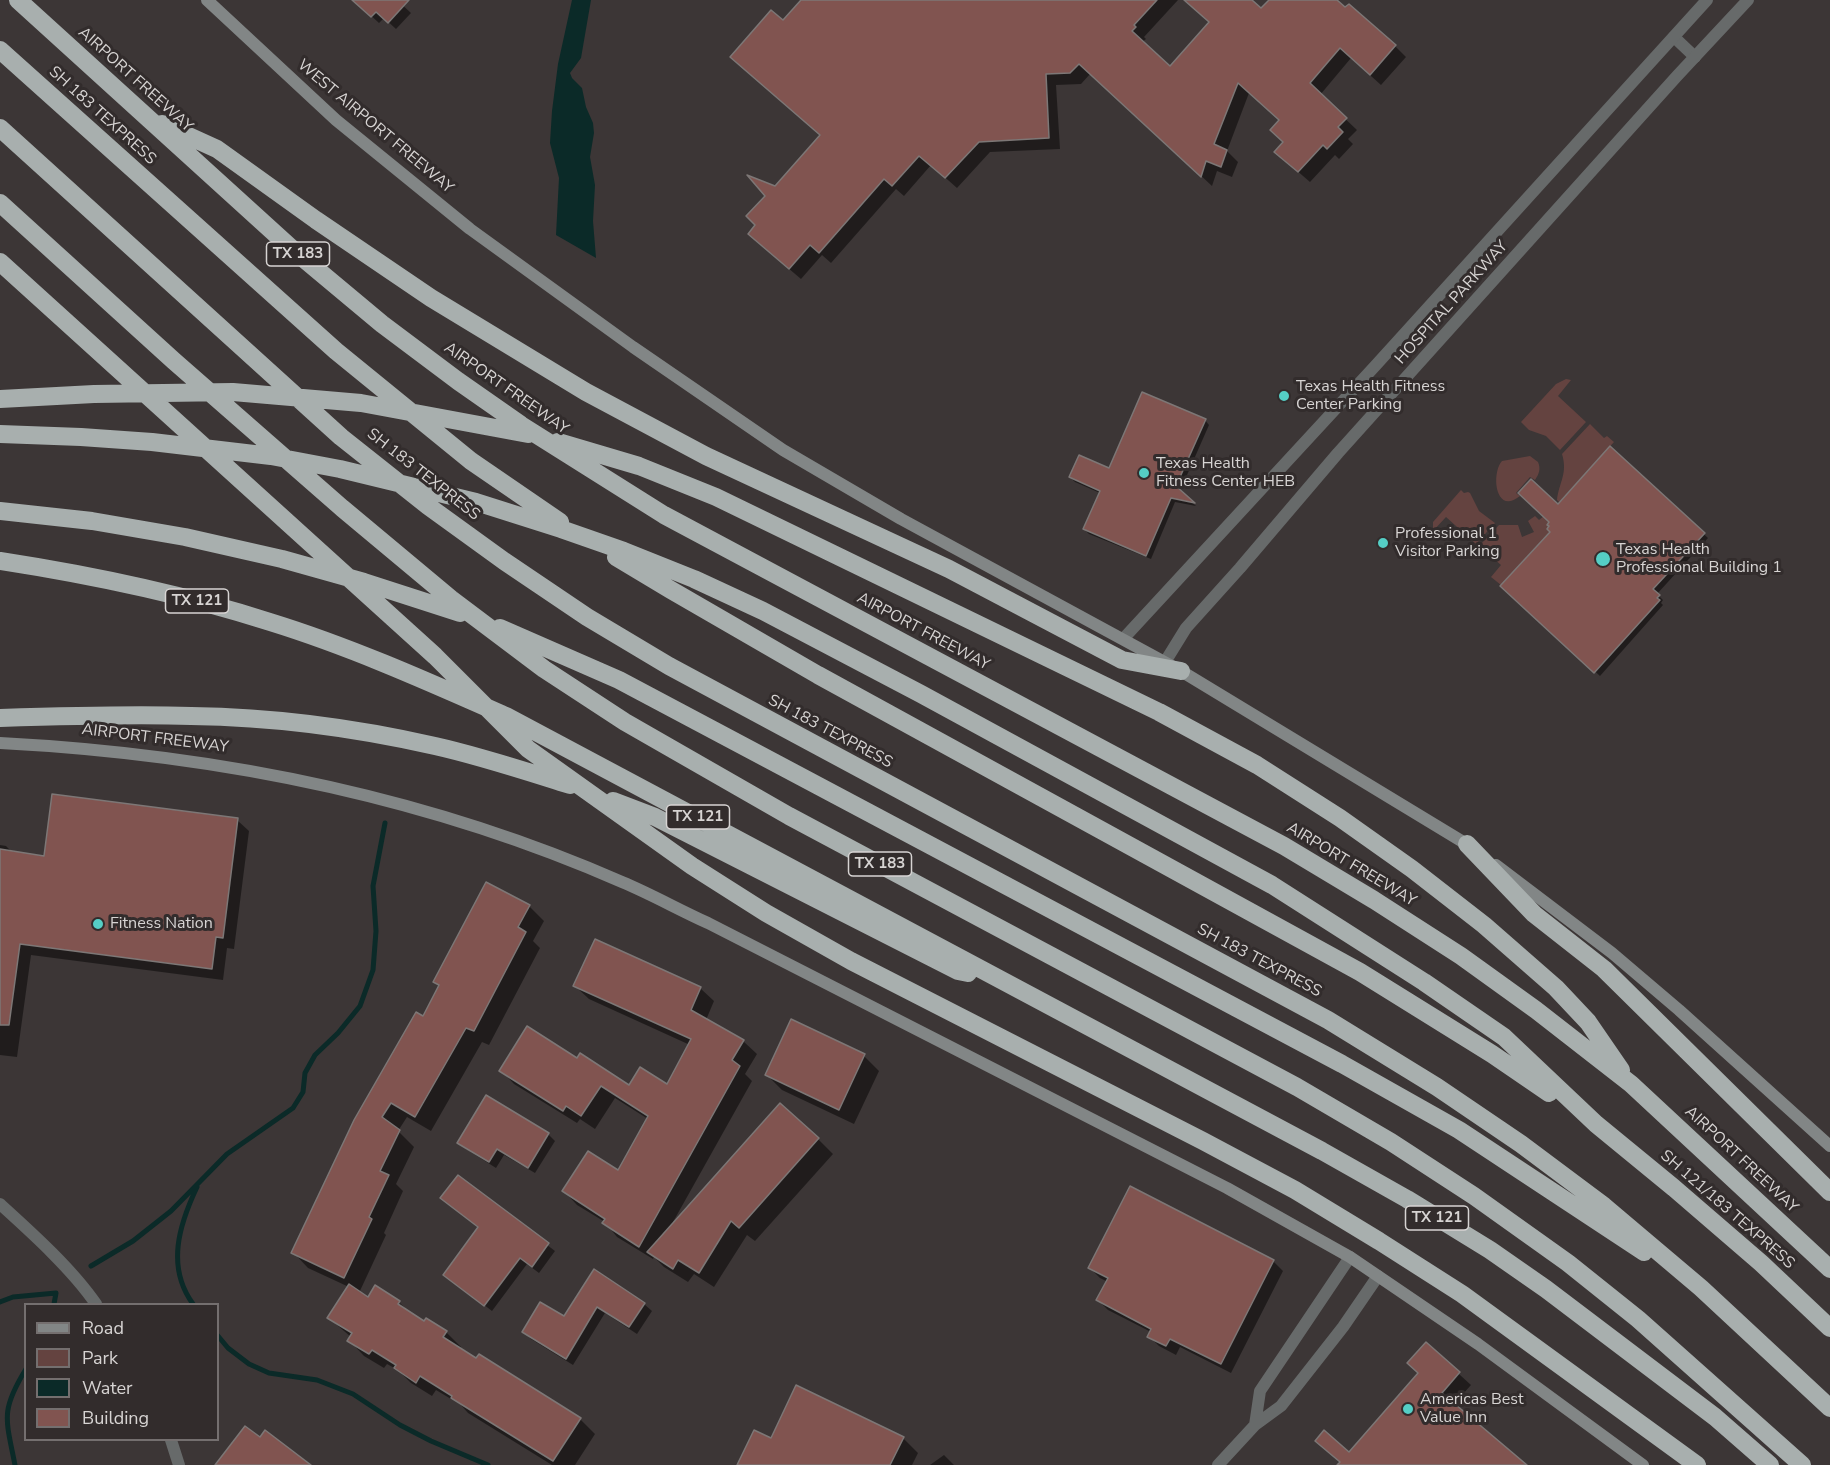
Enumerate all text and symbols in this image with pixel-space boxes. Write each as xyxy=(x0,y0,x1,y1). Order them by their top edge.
street label: AIRPORT FREEWAY xyxy=(74,23,196,137)
street label: WEST AIRPORT FREEWAY xyxy=(293,56,457,198)
street label: SH 183 TEXPRESS xyxy=(44,63,160,169)
street label: HOSPITAL PARKWAY xyxy=(1392,237,1512,369)
road number: TX 183 xyxy=(266,242,330,266)
street label: AIRPORT FREEWAY xyxy=(440,339,572,439)
place label: Texas Health Fitness Center Parking xyxy=(1296,377,1445,415)
marker: Texas Health Fitness Center Parking xyxy=(1277,389,1291,403)
street label: SH 183 TEXPRESS xyxy=(363,425,483,525)
place label: Texas Health Fitness Center HEB xyxy=(1156,454,1295,492)
marker: Texas Health Fitness Center HEB xyxy=(1137,466,1151,480)
place label: Professional 1 Visitor Parking xyxy=(1395,524,1500,562)
marker: Professional 1 Visitor Parking xyxy=(1376,536,1390,550)
place label: Texas Health Professional Building 1 xyxy=(1616,540,1782,578)
marker: Texas Health Professional Building 1 xyxy=(1594,550,1612,568)
road number: TX 121 xyxy=(166,589,228,613)
street label: AIRPORT FREEWAY xyxy=(853,589,993,675)
street label: SH 183 TEXPRESS xyxy=(765,691,895,773)
street label: AIRPORT FREEWAY xyxy=(80,720,230,758)
road number: TX 121 xyxy=(666,805,730,829)
street label: AIRPORT FREEWAY xyxy=(1283,819,1419,911)
road number: TX 183 xyxy=(848,852,912,876)
place label: Fitness Nation xyxy=(110,914,213,934)
marker: Fitness Nation xyxy=(91,917,105,931)
street label: SH 183 TEXPRESS xyxy=(1194,920,1324,1002)
street label: AIRPORT FREEWAY xyxy=(1680,1103,1802,1217)
street label: SH 121/183 TEXPRESS xyxy=(1656,1147,1798,1273)
road number: TX 121 xyxy=(1406,1206,1468,1230)
legend xyxy=(24,1303,219,1441)
text: Road xyxy=(82,1316,124,1340)
text: Park xyxy=(82,1346,118,1370)
text: Water xyxy=(82,1376,133,1400)
place label: Americas Best Value Inn xyxy=(1420,1390,1523,1428)
marker: Americas Best Value Inn xyxy=(1401,1402,1415,1416)
text: Building xyxy=(82,1406,149,1430)

